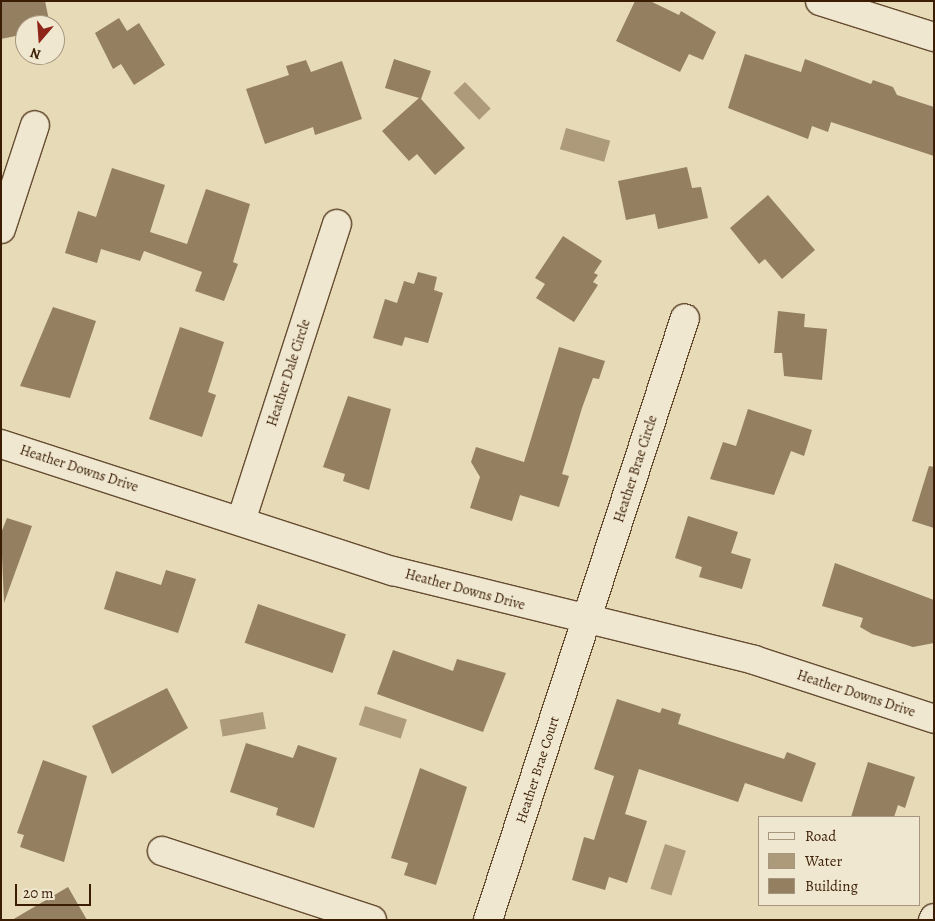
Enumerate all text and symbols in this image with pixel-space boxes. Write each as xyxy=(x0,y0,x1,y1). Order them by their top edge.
north arrow xyxy=(15,15,65,65)
text: N xyxy=(28,43,43,64)
street label: Heather Dale Circle xyxy=(264,317,314,429)
street label: Heather Brae Circle xyxy=(611,413,661,525)
street label: Heather Downs Drive xyxy=(18,442,140,496)
street label: Heather Downs Drive xyxy=(403,566,527,614)
street label: Heather Downs Drive xyxy=(795,667,917,721)
street label: Heather Brae Court xyxy=(513,714,563,826)
legend xyxy=(758,816,920,906)
text: Road xyxy=(805,826,836,846)
text: Water xyxy=(805,851,842,871)
scale bar xyxy=(18,874,94,906)
text: Building xyxy=(805,876,858,896)
text: 20 m xyxy=(23,883,54,903)

